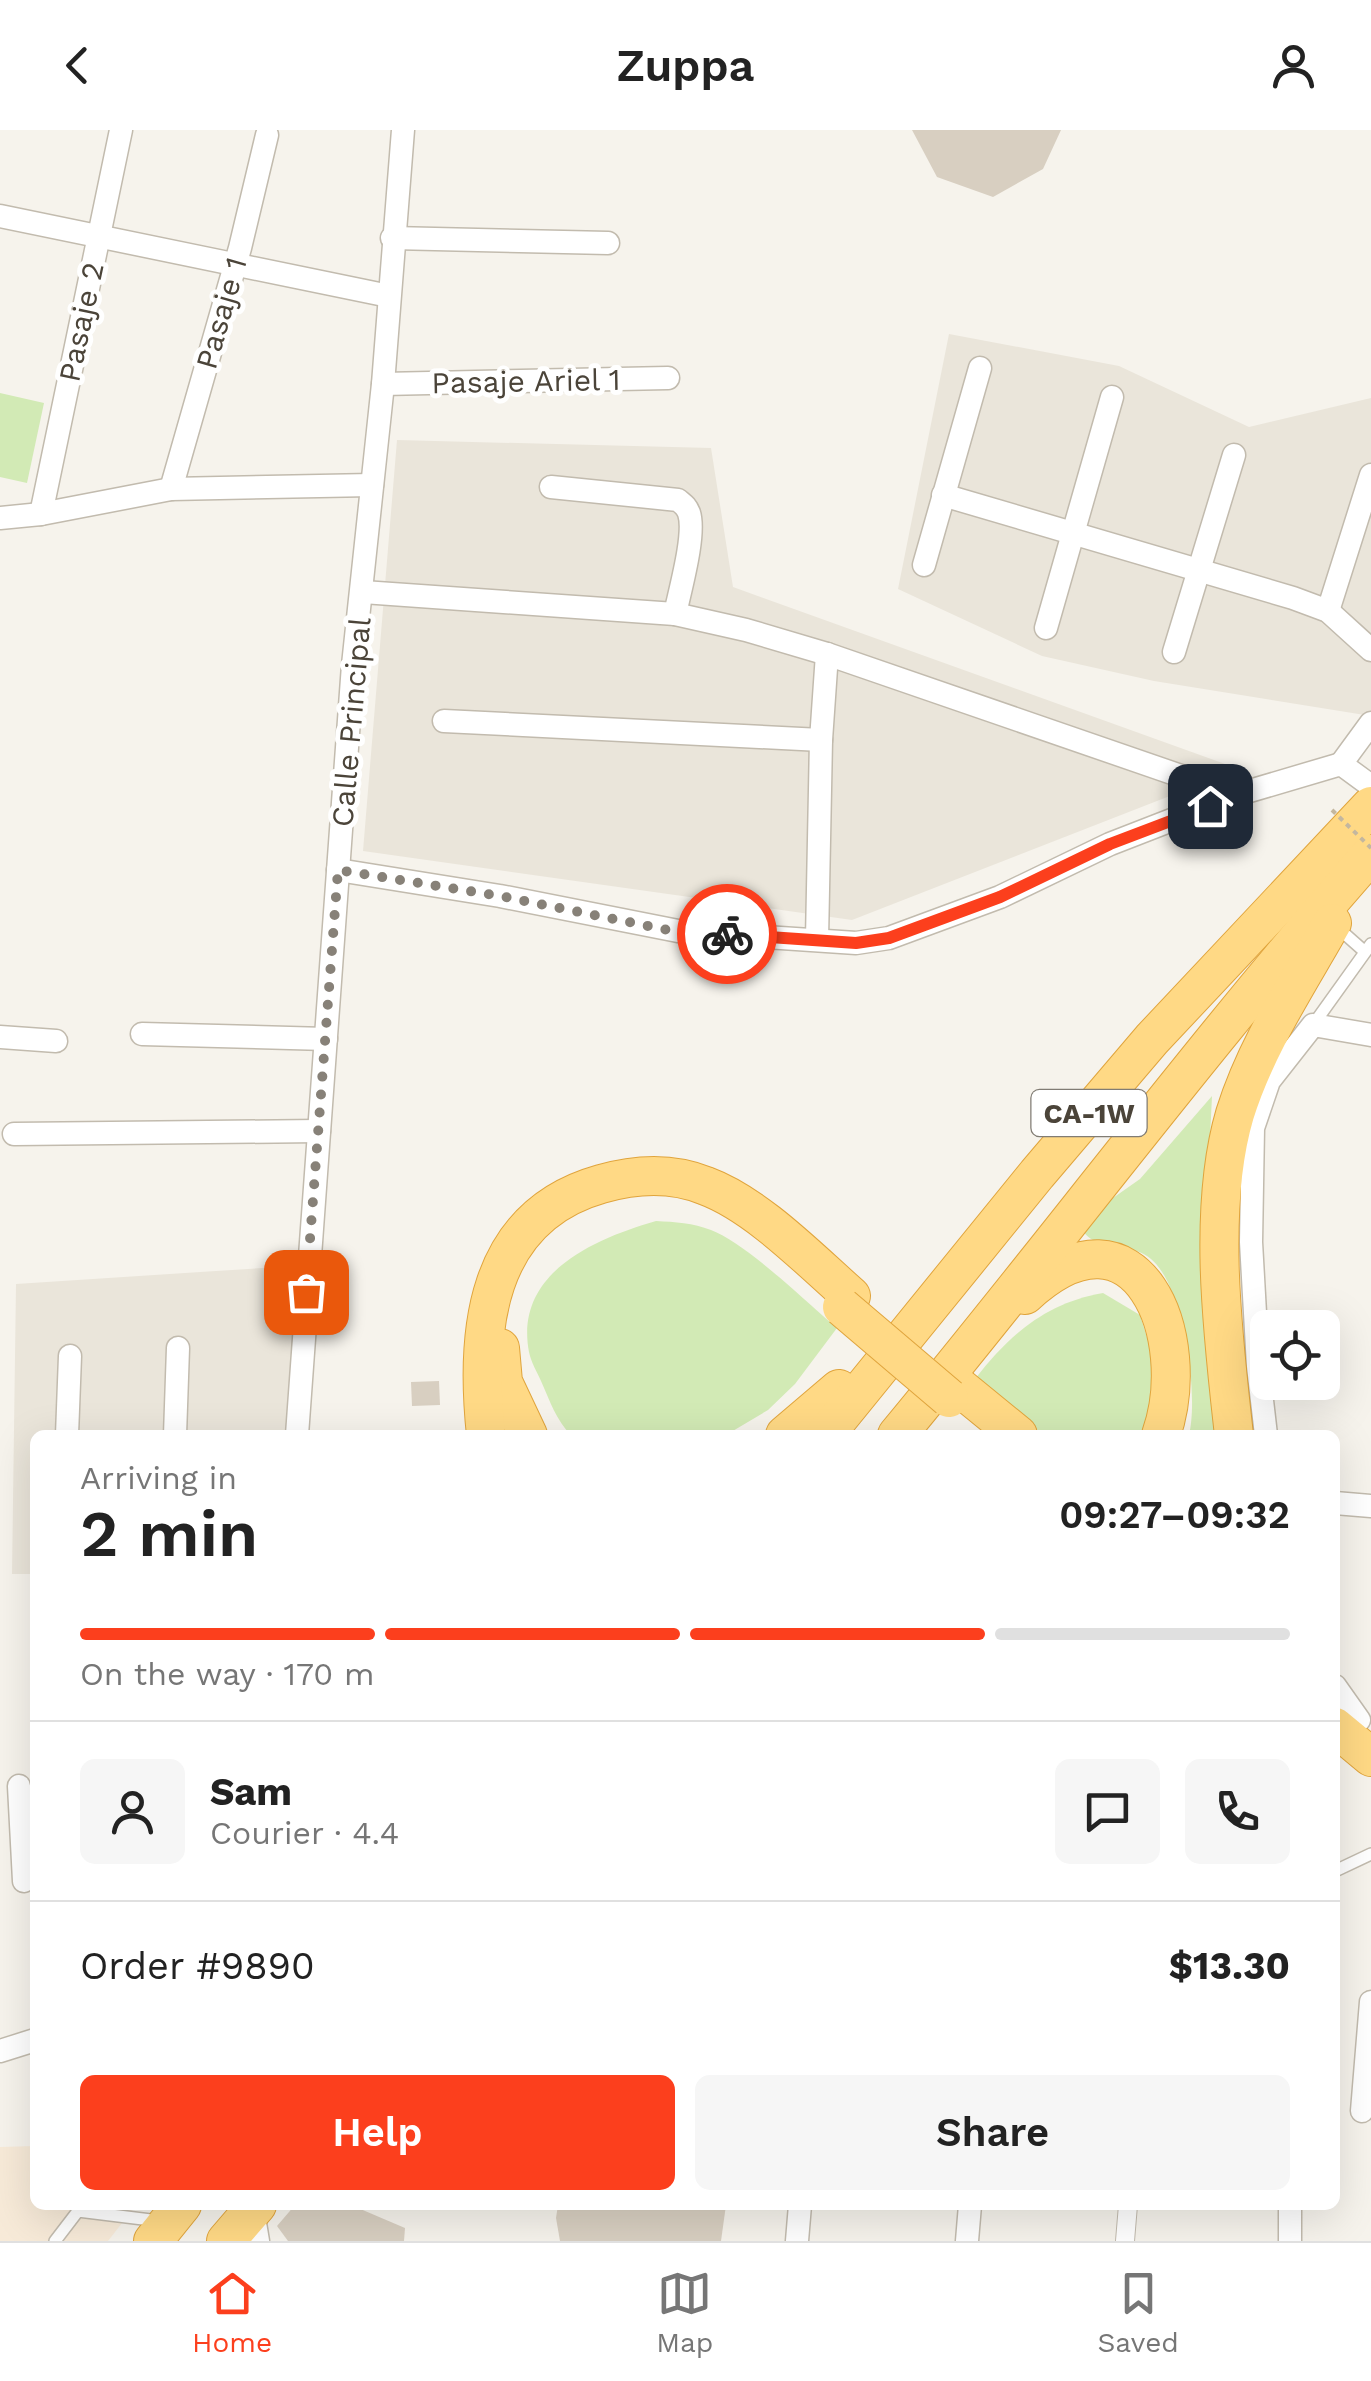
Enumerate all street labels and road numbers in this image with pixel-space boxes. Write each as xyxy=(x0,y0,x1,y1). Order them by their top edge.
street label: Pasaje 1 xyxy=(188,253,254,373)
street label: Pasaje 2 xyxy=(51,259,111,385)
street label: Pasaje Ariel 1 xyxy=(431,362,621,400)
street label: Calle Principal xyxy=(324,616,378,828)
road number: CA-1W xyxy=(1032,1090,1146,1136)

